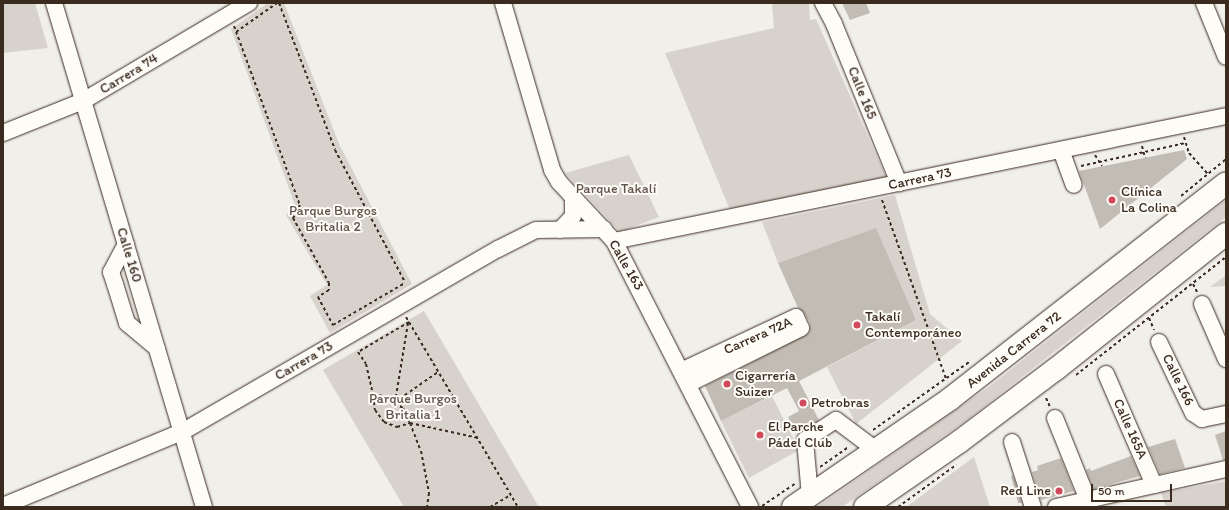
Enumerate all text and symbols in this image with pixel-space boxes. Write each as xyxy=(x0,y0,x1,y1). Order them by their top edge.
street label: Carrera 74 xyxy=(97,50,161,98)
street label: Calle 165 xyxy=(844,64,880,122)
street label: Carrera 73 xyxy=(887,164,953,194)
park label: Parque Takalí xyxy=(576,181,656,197)
place label: Clínica La Colina xyxy=(1121,184,1177,216)
marker: Clínica La Colina xyxy=(1106,194,1118,206)
park label: Parque Burgos Britalia 2 xyxy=(289,203,377,236)
street label: Calle 160 xyxy=(113,226,145,284)
street label: Calle 163 xyxy=(605,237,647,293)
street label: Avenida Carrera 72 xyxy=(963,308,1065,392)
place label: Takalí Contemporáneo xyxy=(865,309,962,342)
street label: Carrera 72A xyxy=(721,313,795,359)
marker: Takalí Contemporáneo xyxy=(852,320,862,330)
street label: Carrera 73 xyxy=(272,338,336,384)
street label: Calle 166 xyxy=(1158,351,1198,409)
place label: Cigarrería Suizer xyxy=(735,368,796,400)
marker: Cigarrería Suizer xyxy=(722,379,732,389)
park label: Parque Burgos Britalia 1 xyxy=(369,391,457,424)
place label: Petrobras xyxy=(811,395,869,411)
street label: Calle 165A xyxy=(1109,396,1151,462)
marker: Petrobras xyxy=(798,398,808,408)
place label: El Parche Pádel Club xyxy=(768,419,832,452)
marker: El Parche Pádel Club xyxy=(755,430,765,440)
scale bar xyxy=(1093,476,1174,502)
place label: Red Line xyxy=(1000,483,1051,499)
text: 50 m xyxy=(1098,484,1124,498)
marker: Red Line xyxy=(1054,486,1064,496)

